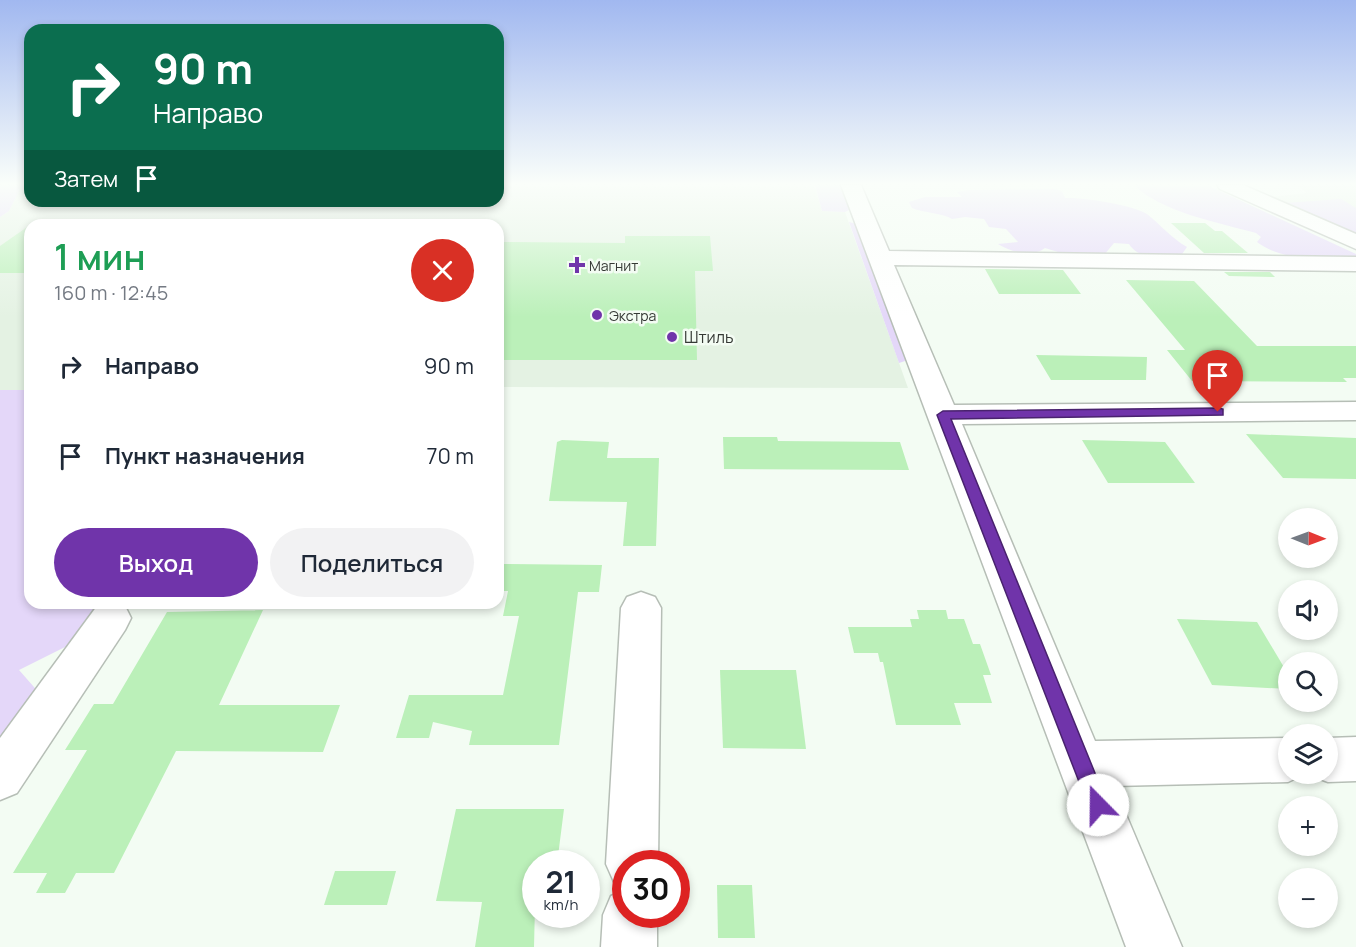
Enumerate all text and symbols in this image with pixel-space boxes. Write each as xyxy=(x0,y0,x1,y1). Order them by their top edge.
text: 90 m xyxy=(153,39,253,97)
icon: right xyxy=(54,48,132,126)
text: Направо xyxy=(153,94,263,131)
icon: arrive xyxy=(130,162,163,195)
text: Затем xyxy=(54,164,118,194)
text: 1 мин xyxy=(54,232,146,281)
button: close xyxy=(411,239,474,302)
place label: Магнит xyxy=(589,256,638,275)
marker: Магнит xyxy=(570,258,584,272)
text: 160 m · 12:45 xyxy=(54,279,168,306)
place label: Экстра xyxy=(609,306,656,325)
marker: Экстра xyxy=(590,308,604,322)
place label: Штиль xyxy=(684,326,733,348)
marker: Штиль xyxy=(665,330,679,344)
icon: right xyxy=(54,350,87,383)
pin xyxy=(1192,350,1243,412)
text: Направо xyxy=(105,351,199,381)
text: 90 m xyxy=(424,351,474,381)
icon: arrive xyxy=(1201,359,1234,392)
icon: arrive xyxy=(54,440,87,473)
text: Пункт назначения xyxy=(105,441,305,471)
text: 70 m xyxy=(426,441,474,471)
north arrow xyxy=(1278,508,1338,568)
map controls xyxy=(1278,508,1338,928)
button: Выход xyxy=(54,528,258,597)
button: Поделиться xyxy=(270,528,474,597)
button: sound xyxy=(1278,580,1338,640)
button: search xyxy=(1278,652,1338,712)
button: layers xyxy=(1278,724,1338,784)
position arrow xyxy=(1066,773,1130,837)
button: + xyxy=(1278,796,1338,856)
speed limit sign: 30 xyxy=(612,850,690,928)
text: 21 xyxy=(545,861,577,902)
button: − xyxy=(1278,868,1338,928)
text: km/h xyxy=(544,894,578,915)

